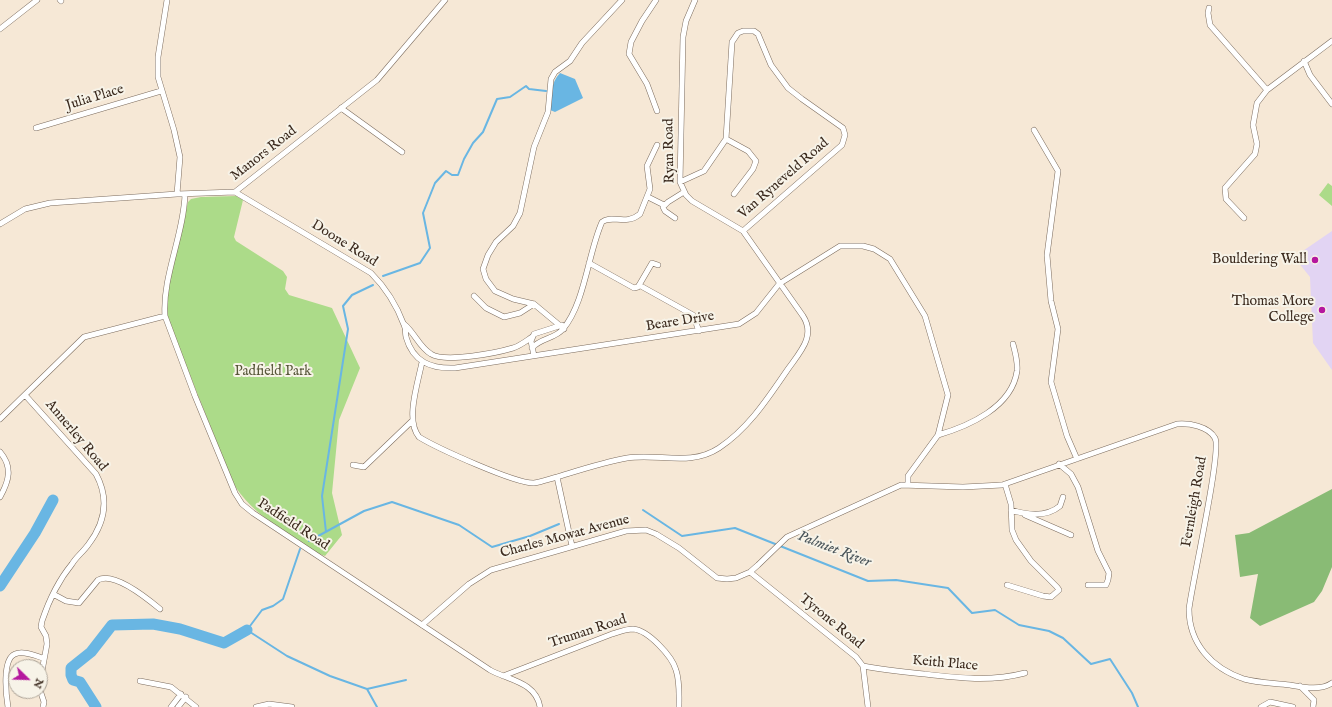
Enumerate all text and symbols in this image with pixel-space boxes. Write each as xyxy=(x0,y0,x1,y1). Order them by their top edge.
street label: Julia Place xyxy=(64,81,126,115)
street label: Ryan Road xyxy=(661,118,679,184)
street label: Manors Road xyxy=(228,123,300,185)
street label: Van Ryneveld Road xyxy=(735,135,833,223)
street label: Doone Road xyxy=(308,217,380,271)
place label: Bouldering Wall xyxy=(1212,252,1307,268)
marker: Bouldering Wall xyxy=(1310,255,1320,265)
place label: Thomas More College xyxy=(1232,294,1314,326)
marker: Thomas More College xyxy=(1317,305,1327,315)
street label: Beare Drive xyxy=(645,308,715,336)
park label: Padfield Park xyxy=(234,364,312,380)
street label: Annerley Road xyxy=(41,397,111,475)
street label: Fernleigh Road xyxy=(1179,455,1211,549)
street label: Padfield Road xyxy=(254,496,332,554)
street label: Charles Mowat Avenue xyxy=(499,512,631,562)
water label: Palmiet River xyxy=(795,528,873,572)
street label: Tyrone Road xyxy=(796,591,866,653)
street label: Truman Road xyxy=(547,612,629,652)
street label: Keith Place xyxy=(911,653,979,675)
north arrow xyxy=(8,659,48,699)
text: N xyxy=(30,676,46,690)

